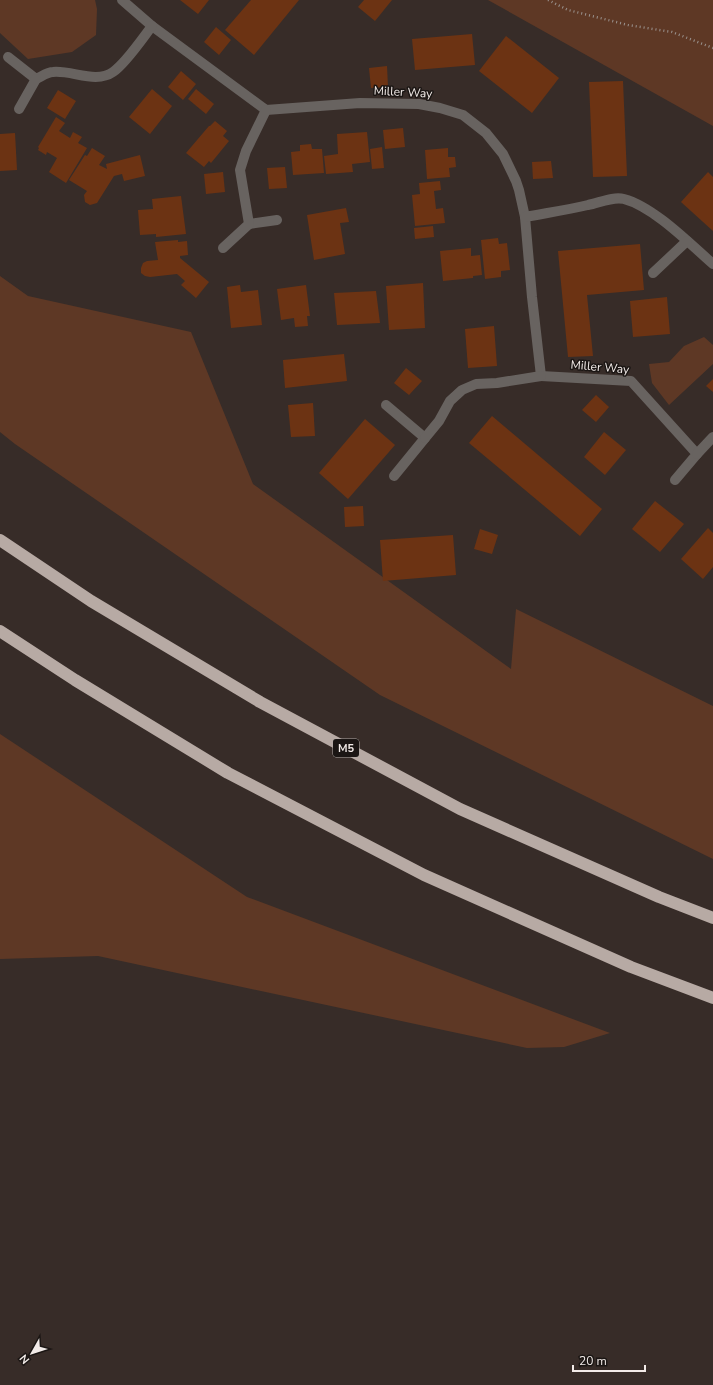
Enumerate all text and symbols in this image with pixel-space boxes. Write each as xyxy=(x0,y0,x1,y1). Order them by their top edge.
street label: Miller Way xyxy=(373,82,434,102)
street label: Miller Way xyxy=(570,356,631,378)
road number: M5 xyxy=(333,739,359,757)
north arrow xyxy=(12,1333,52,1373)
scale bar xyxy=(573,1347,645,1373)
text: N xyxy=(16,1351,33,1367)
text: 20 m xyxy=(579,1353,607,1369)

